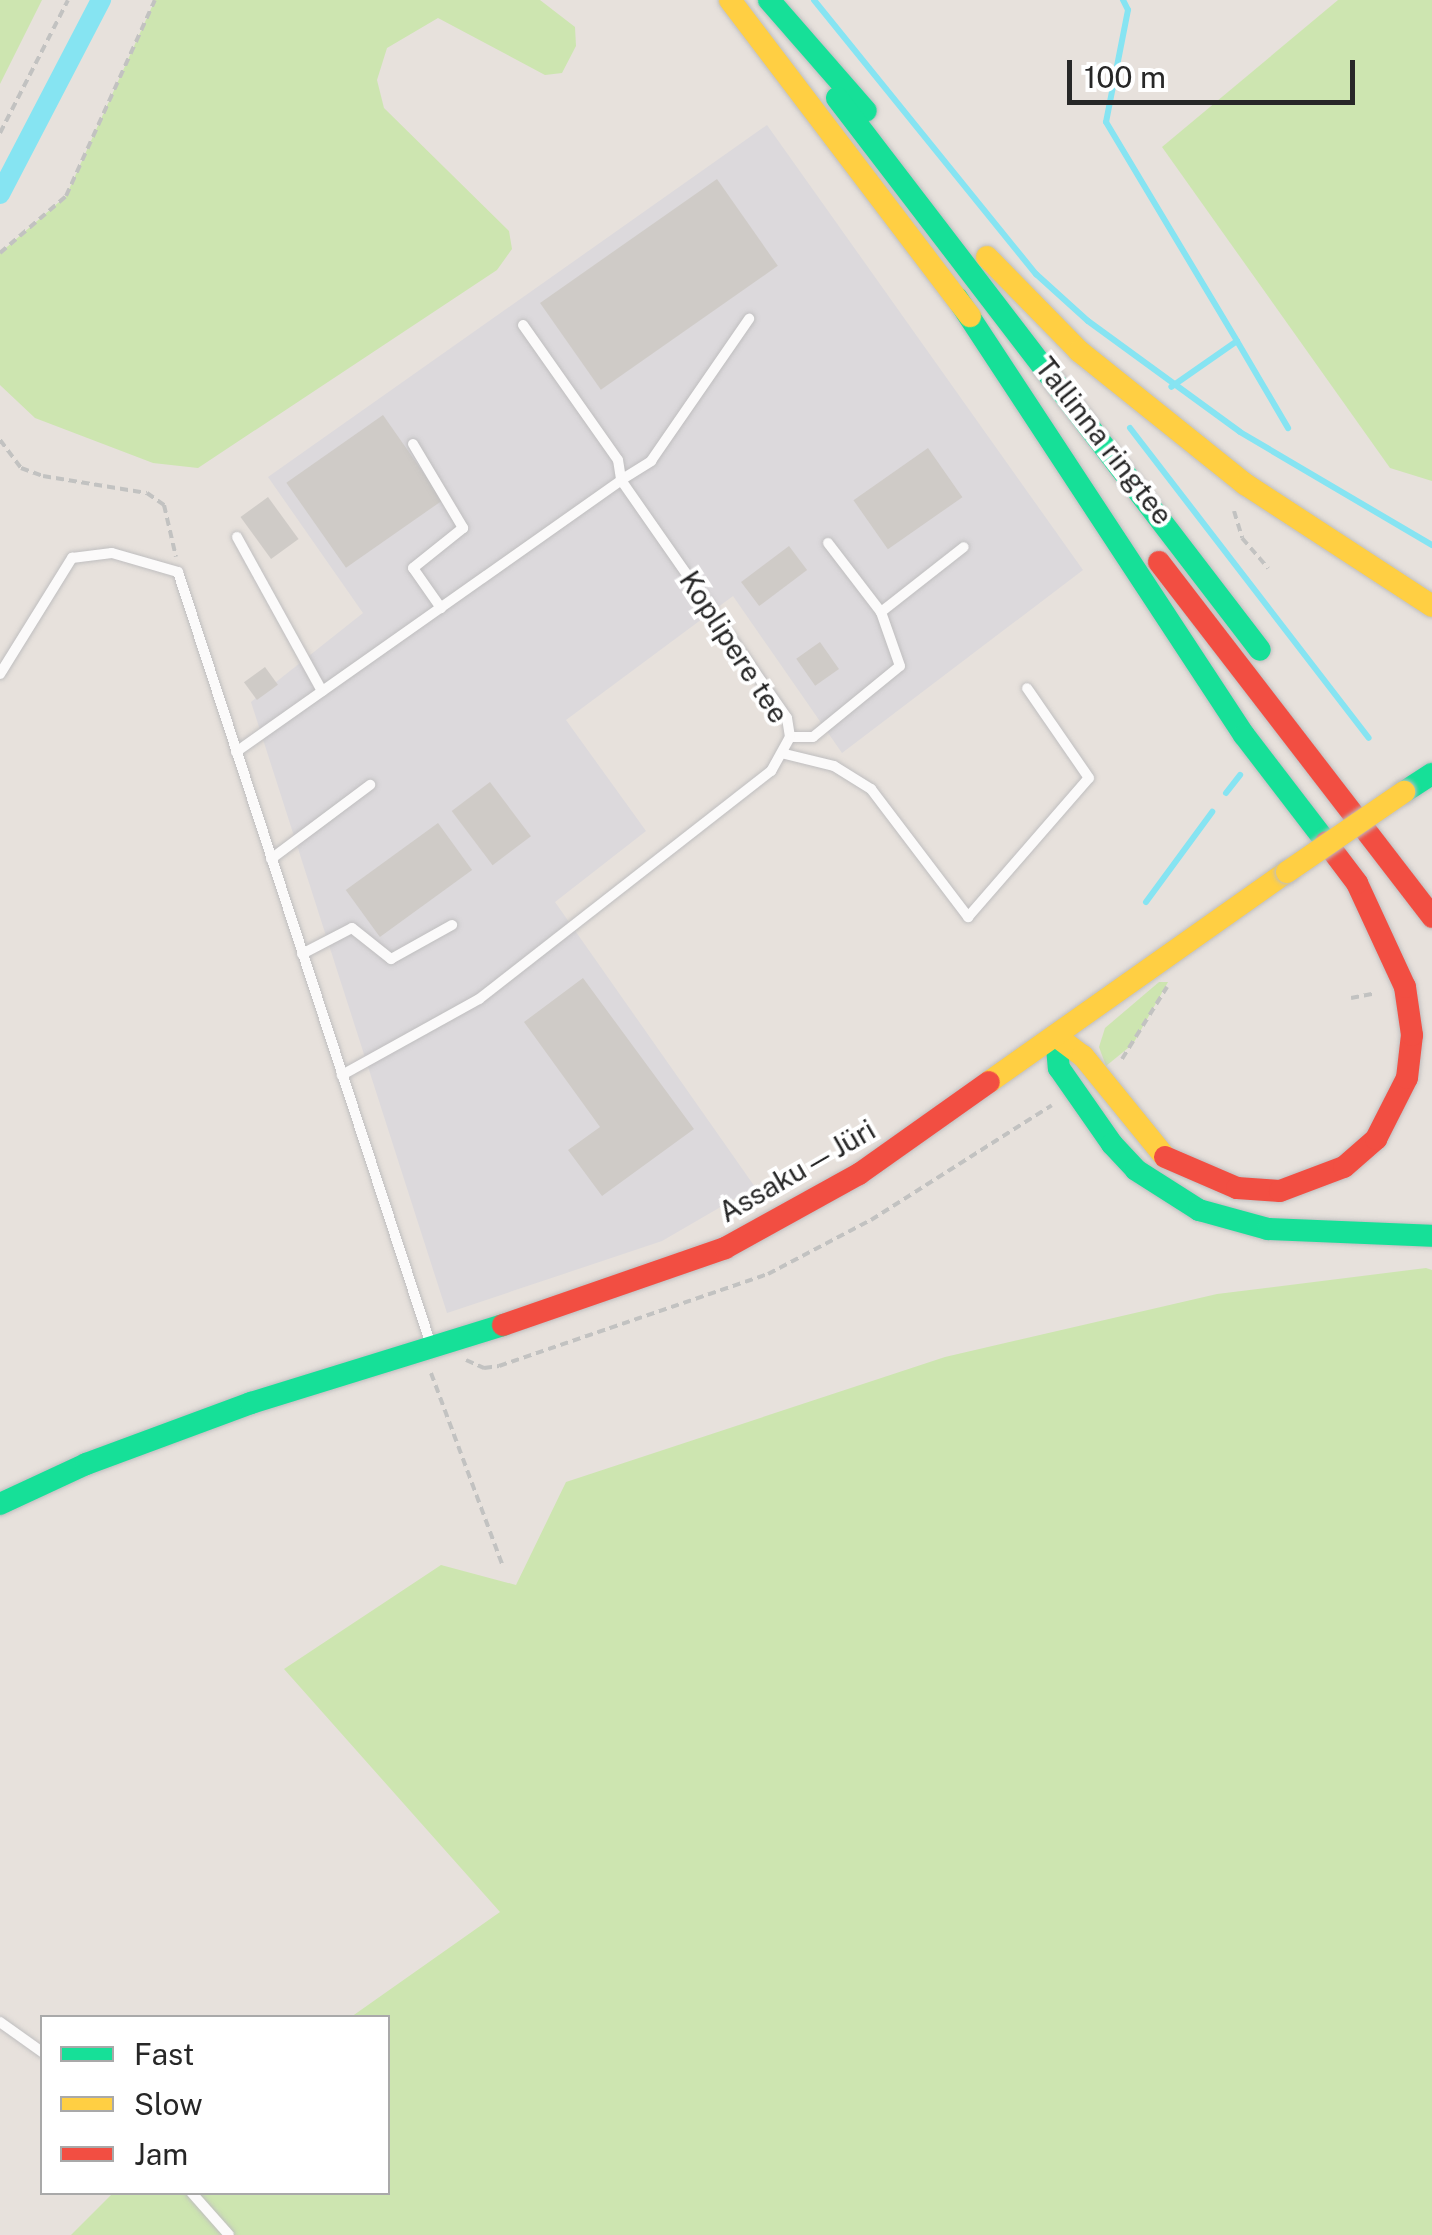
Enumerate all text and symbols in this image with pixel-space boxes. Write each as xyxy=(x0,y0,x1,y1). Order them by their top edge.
scale bar xyxy=(1072,40,1360,102)
text: 100 m xyxy=(1084,59,1166,95)
street label: Tallinna ringtee xyxy=(1028,351,1180,531)
street label: Koplipere tee xyxy=(672,565,796,729)
street label: Assaku — Jüri xyxy=(708,1110,886,1232)
legend xyxy=(40,2015,390,2195)
text: Fast xyxy=(134,2036,194,2072)
text: Slow xyxy=(134,2086,203,2122)
text: Jam xyxy=(134,2136,188,2172)

